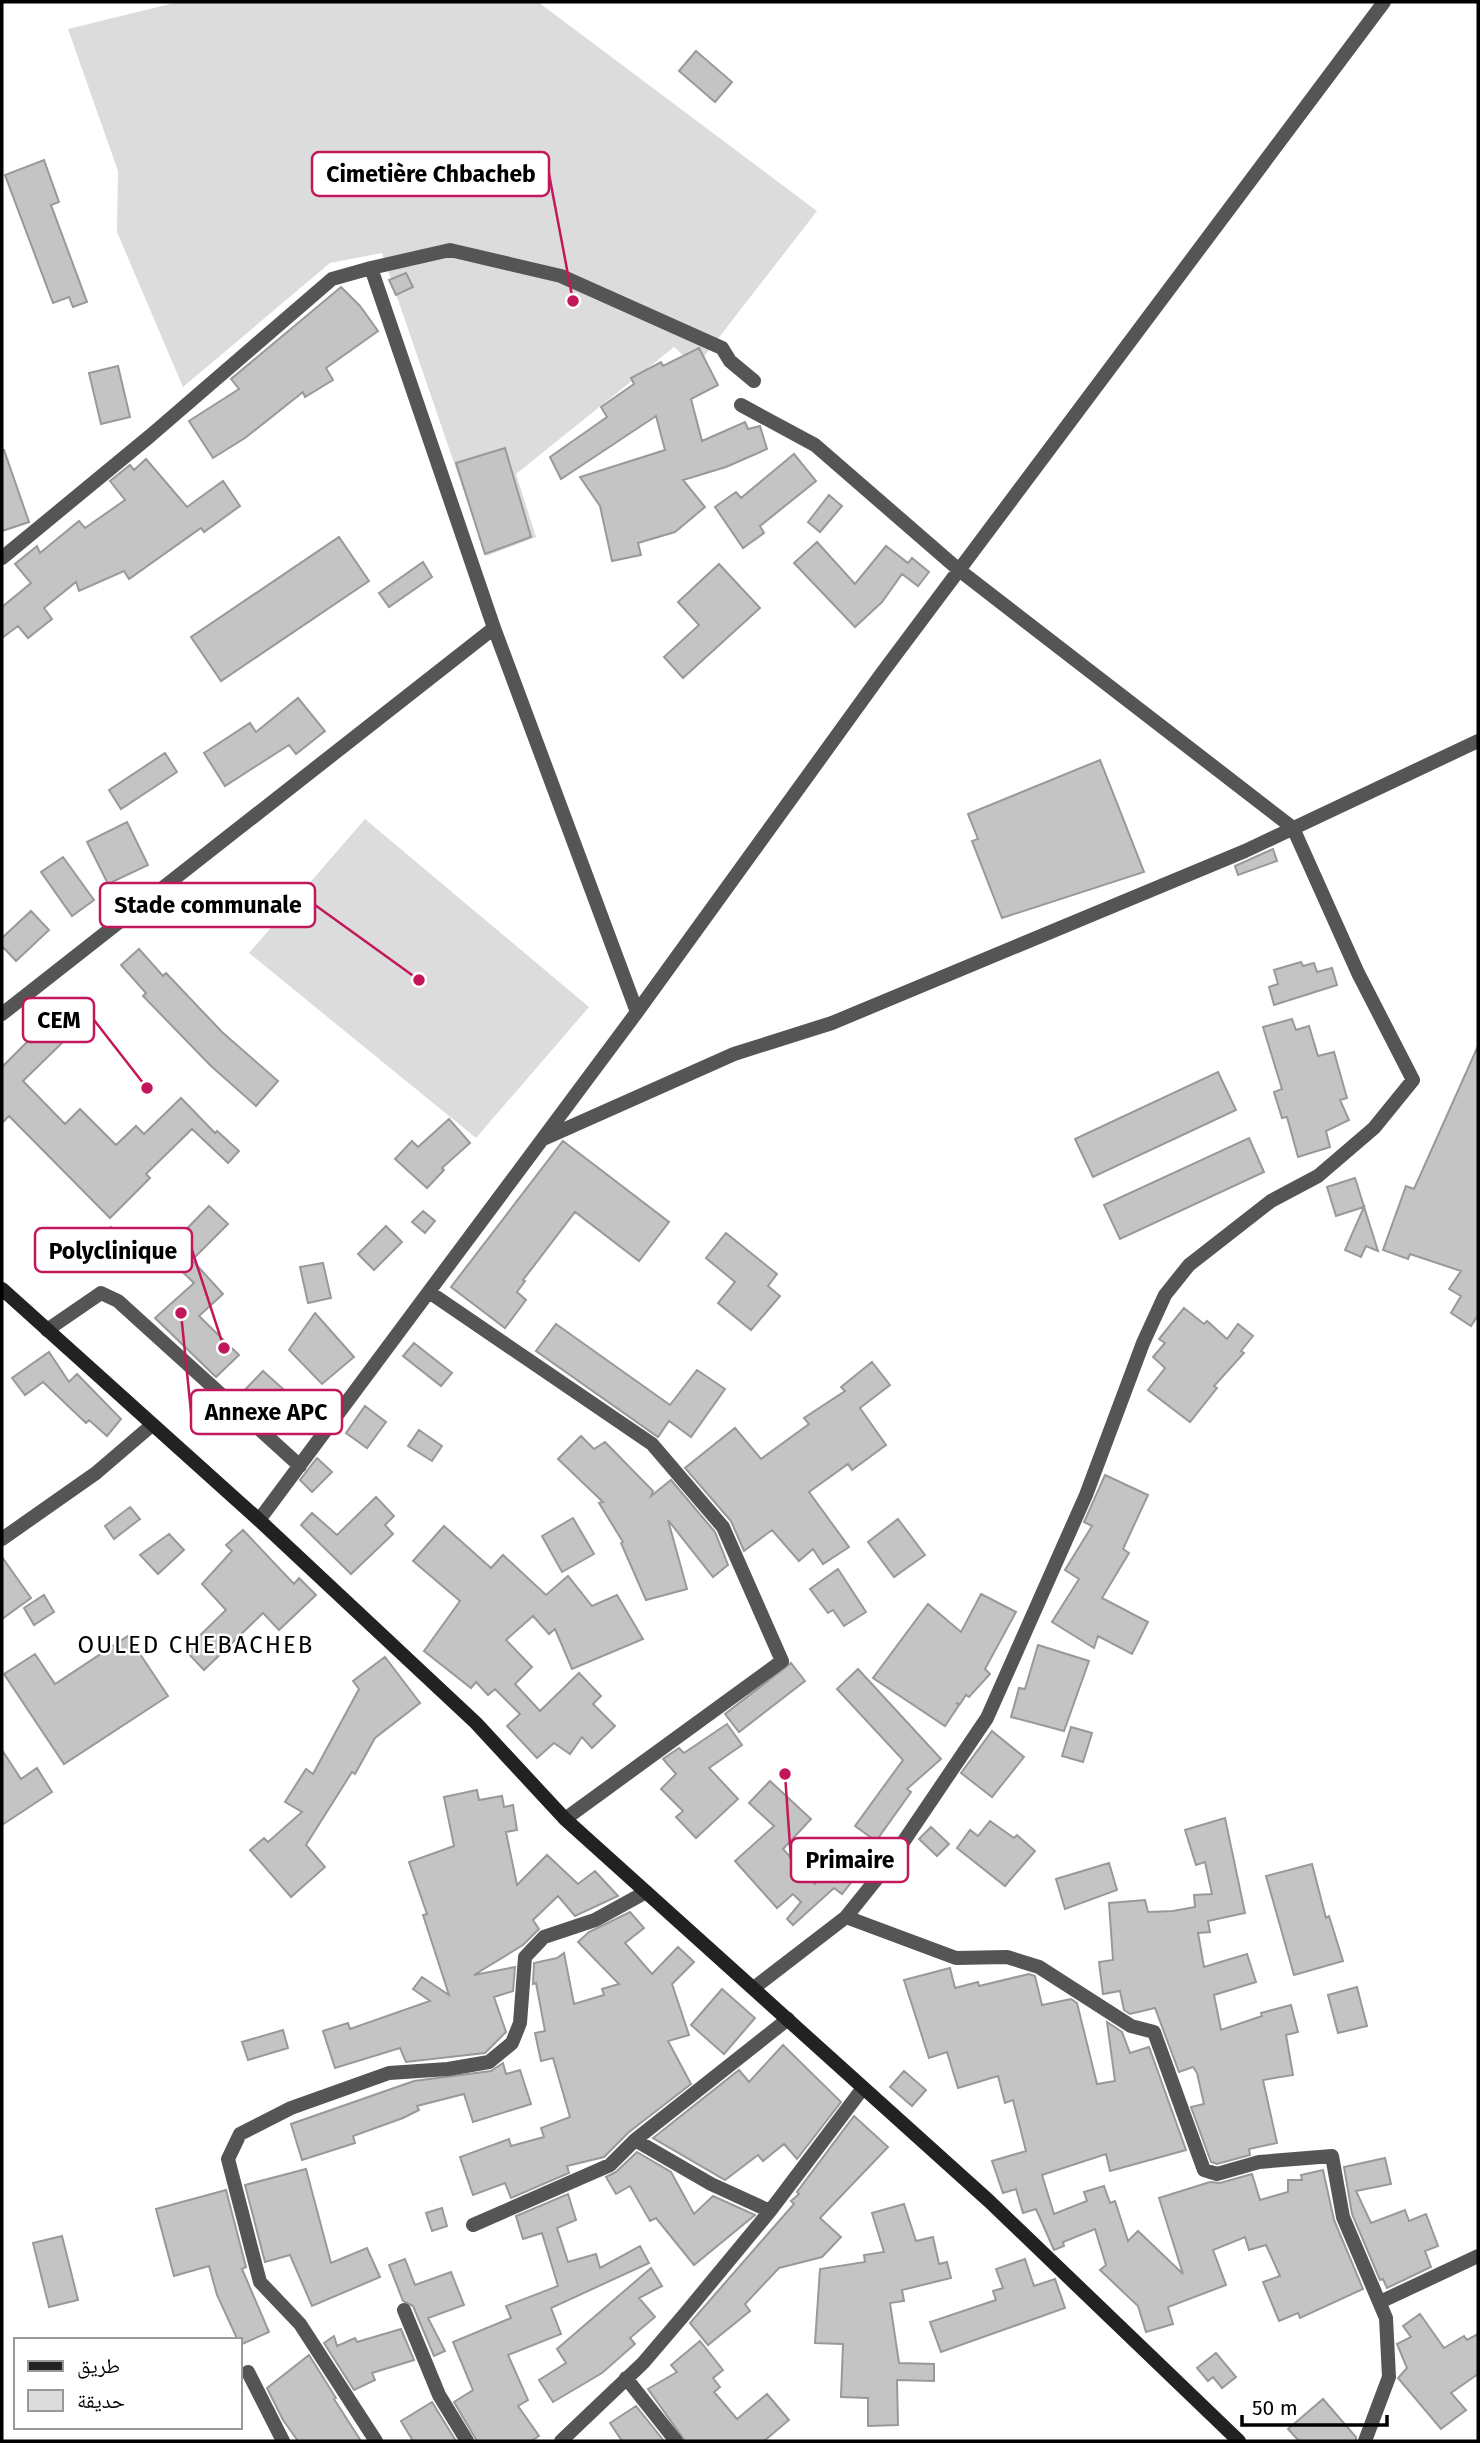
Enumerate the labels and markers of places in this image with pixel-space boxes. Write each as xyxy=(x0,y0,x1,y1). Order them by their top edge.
callout: Cimetière Chbacheb xyxy=(312,152,549,196)
callout: Stade communale xyxy=(100,883,315,927)
callout: CEM xyxy=(23,998,94,1042)
callout: Polyclinique xyxy=(35,1228,192,1272)
callout: Annexe APC xyxy=(191,1390,342,1434)
callout: Primaire xyxy=(791,1838,908,1882)

